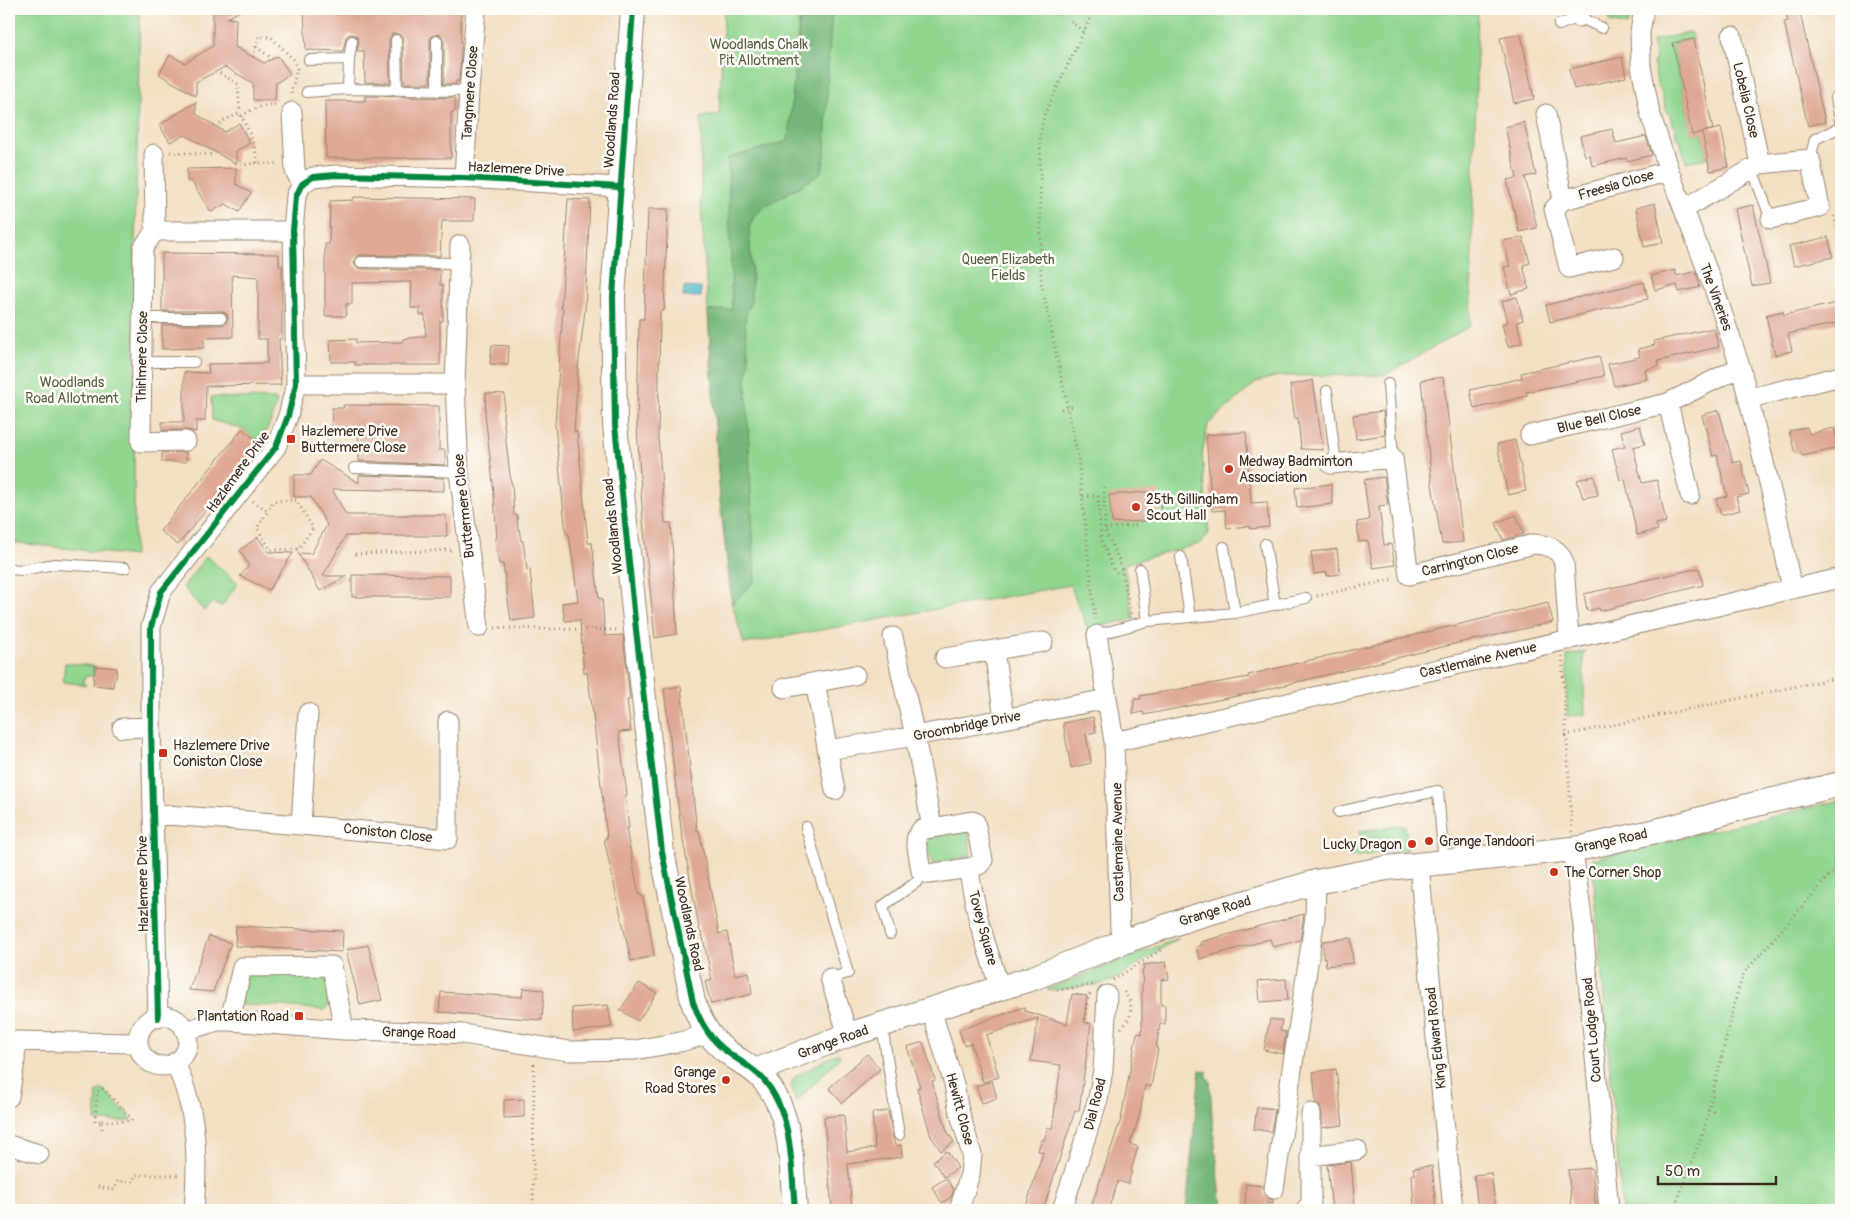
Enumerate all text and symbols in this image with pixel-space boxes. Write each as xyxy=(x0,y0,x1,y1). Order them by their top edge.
park label: Woodlands Chalk Pit Allotment xyxy=(710,36,808,69)
street label: Tangmere Close xyxy=(458,45,482,141)
street label: Lobelia Close xyxy=(1729,60,1763,140)
street label: Woodlands Road xyxy=(600,71,624,169)
street label: Hazlemere Drive xyxy=(467,158,565,180)
street label: Freesia Close xyxy=(1576,166,1656,204)
park label: Queen Elizabeth Fields xyxy=(962,251,1054,284)
street label: The Vineries xyxy=(1696,261,1736,334)
street label: Thirlmere Close xyxy=(133,311,151,403)
park label: Woodlands Road Allotment xyxy=(25,374,119,407)
street label: Blue Bell Close xyxy=(1555,401,1643,437)
place label: Hazlemere Drive Buttermere Close xyxy=(301,423,406,456)
street label: Hazlemere Drive xyxy=(203,428,273,516)
marker: Hazlemere Drive Buttermere Close xyxy=(285,433,297,445)
street label: Buttermere Close xyxy=(450,453,478,559)
place label: Medway Badminton Association xyxy=(1239,453,1353,486)
marker: Medway Badminton Association xyxy=(1223,463,1235,475)
street label: Woodlands Road xyxy=(599,477,626,575)
place label: 25th Gillingham Scout Hall xyxy=(1146,491,1238,524)
marker: 25th Gillingham Scout Hall xyxy=(1130,501,1142,513)
street label: Carrington Close xyxy=(1420,540,1520,580)
street label: Castlemaine Avenue xyxy=(1418,638,1538,682)
street label: Groombridge Drive xyxy=(912,707,1022,745)
place label: Hazlemere Drive Coniston Close xyxy=(173,737,270,770)
marker: Hazlemere Drive Coniston Close xyxy=(157,747,169,759)
street label: Castlemaine Avenue xyxy=(1108,782,1128,902)
street label: Coniston Close xyxy=(343,820,433,846)
street label: Grange Road xyxy=(1573,825,1649,857)
place label: Grange Tandoori xyxy=(1439,833,1535,850)
street label: Hazlemere Drive xyxy=(134,835,152,932)
marker: Grange Tandoori xyxy=(1423,835,1435,847)
place label: Lucky Dragon xyxy=(1322,836,1402,853)
marker: Lucky Dragon xyxy=(1406,838,1418,850)
place label: The Corner Shop xyxy=(1564,864,1662,881)
marker: The Corner Shop xyxy=(1548,866,1560,878)
street label: Woodlands Road xyxy=(671,875,707,973)
street label: Tovey Square xyxy=(965,889,1001,967)
street label: Grange Road xyxy=(1177,892,1253,930)
street label: Court Lodge Road xyxy=(1579,977,1605,1083)
street label: King Edward Road xyxy=(1422,986,1450,1090)
place label: Plantation Road xyxy=(197,1008,289,1025)
marker: Plantation Road xyxy=(293,1010,305,1022)
street label: Grange Road xyxy=(795,1021,871,1063)
street label: Grange Road xyxy=(382,1023,457,1043)
place label: Grange Road Stores xyxy=(645,1064,717,1097)
street label: Hewitt Close xyxy=(942,1071,978,1147)
marker: Grange Road Stores xyxy=(720,1074,732,1086)
street label: Dial Road xyxy=(1080,1076,1110,1132)
scale bar xyxy=(1658,1154,1775,1186)
text: 50 m xyxy=(1665,1162,1700,1181)

